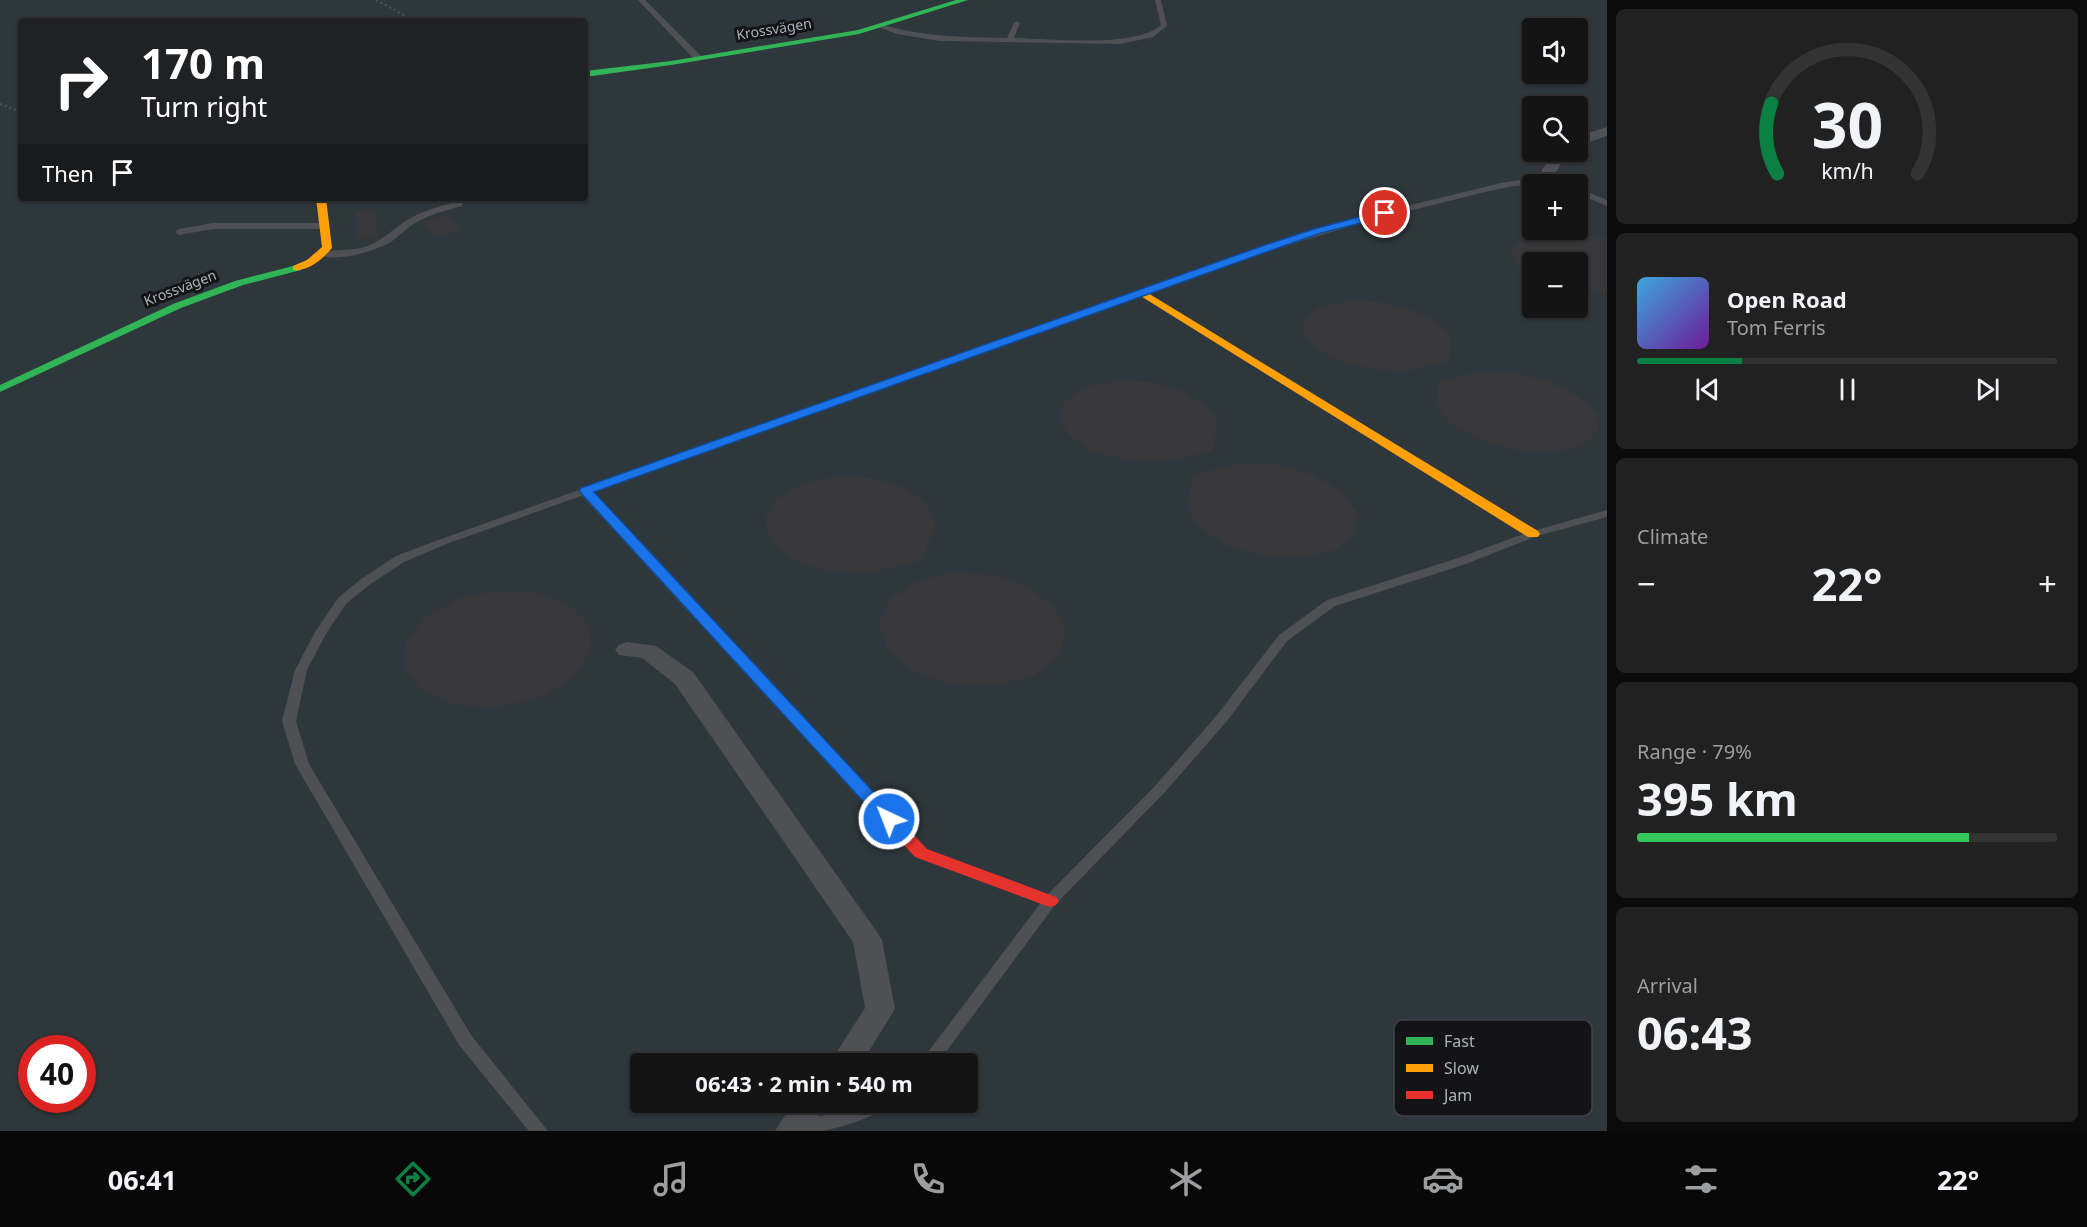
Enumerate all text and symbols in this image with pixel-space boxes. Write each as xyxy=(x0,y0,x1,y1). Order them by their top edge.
street label: Krossvägen xyxy=(735,13,813,44)
map controls xyxy=(1522,18,1588,318)
button: sound xyxy=(1522,18,1588,84)
text: 170 m xyxy=(141,34,265,91)
icon: right xyxy=(42,42,120,120)
text: 30 xyxy=(1811,81,1883,166)
text: Turn right xyxy=(141,88,267,125)
button: search xyxy=(1522,96,1588,162)
icon: arrive xyxy=(106,156,139,189)
text: km/h xyxy=(1821,156,1873,185)
text: Then xyxy=(42,158,94,188)
button: + xyxy=(1522,174,1588,240)
pin xyxy=(1359,187,1410,238)
icon: arrive xyxy=(1368,196,1401,229)
button: − xyxy=(1522,252,1588,318)
street label: Krossvägen xyxy=(141,265,219,310)
text: Open Road xyxy=(1727,284,1847,314)
text: Tom Ferris xyxy=(1727,314,1826,341)
icon: previous xyxy=(1691,373,1724,406)
icon: pause xyxy=(1831,373,1864,406)
icon: next xyxy=(1971,373,2004,406)
text: Climate xyxy=(1637,523,1708,550)
text: 22° xyxy=(1812,553,1882,614)
text: − xyxy=(1637,561,1656,606)
text: + xyxy=(2038,561,2057,606)
text: Range · 79% xyxy=(1637,738,1752,765)
text: 395 km xyxy=(1637,768,1798,829)
position arrow xyxy=(857,787,921,851)
text: Arrival xyxy=(1637,972,1698,999)
text: 06:43 xyxy=(1637,1002,1753,1063)
legend xyxy=(1394,1020,1592,1116)
text: Fast xyxy=(1444,1030,1475,1052)
speed limit sign: 40 xyxy=(18,1035,96,1113)
text: Slow xyxy=(1444,1057,1479,1079)
text: 06:43 · 2 min · 540 m xyxy=(695,1068,913,1098)
text: Jam xyxy=(1442,1084,1472,1106)
icon: directions xyxy=(392,1158,434,1200)
icon: music xyxy=(650,1158,692,1200)
icon: phone xyxy=(907,1158,949,1200)
icon: climate xyxy=(1165,1158,1207,1200)
icon: car xyxy=(1422,1158,1464,1200)
icon: filters xyxy=(1680,1158,1722,1200)
text: 06:41 xyxy=(108,1161,177,1198)
text: 22° xyxy=(1937,1161,1979,1198)

